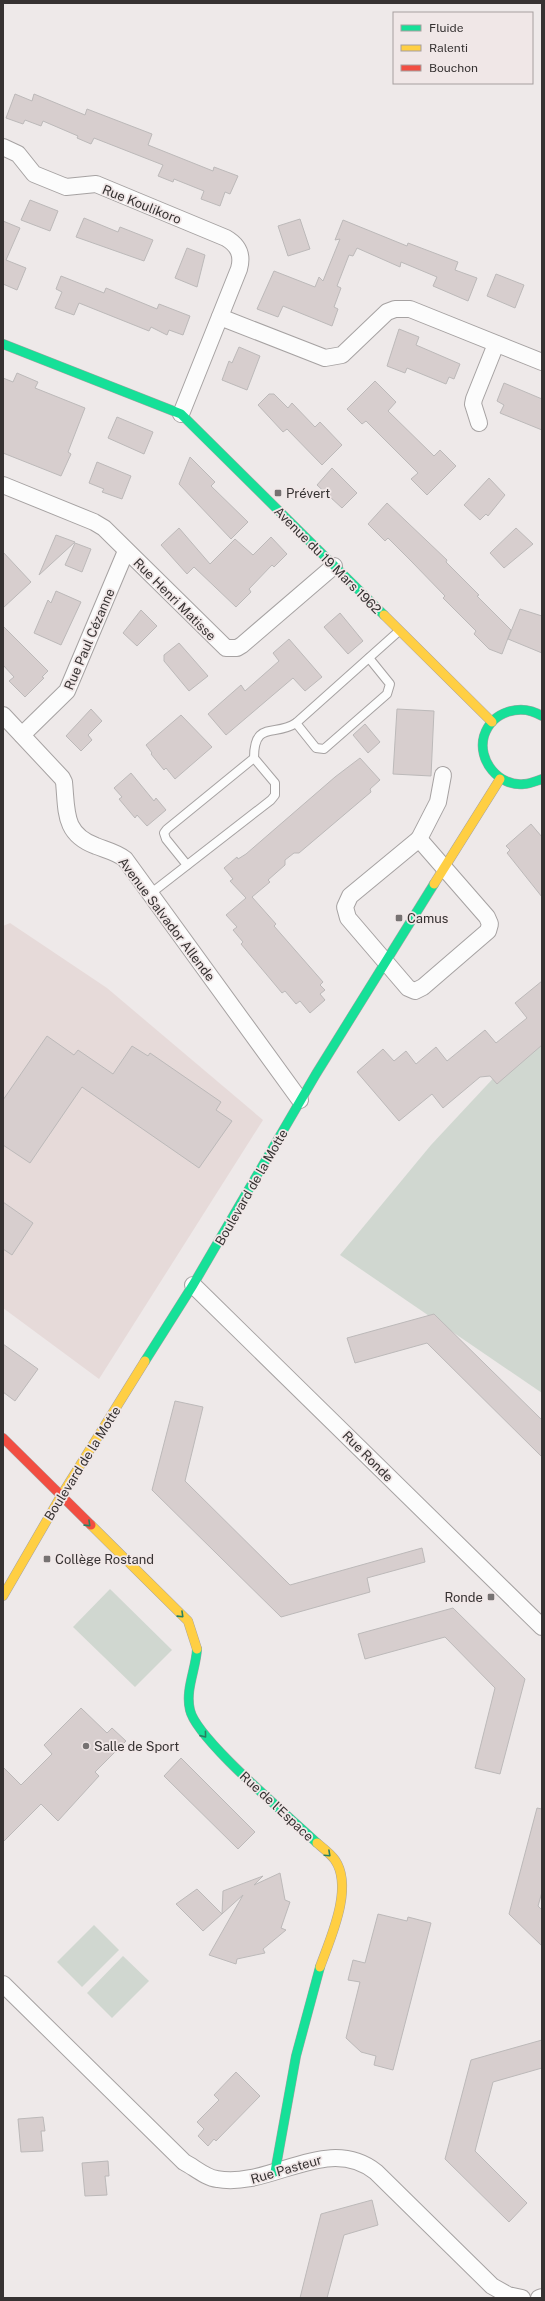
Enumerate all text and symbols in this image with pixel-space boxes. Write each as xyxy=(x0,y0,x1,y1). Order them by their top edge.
legend xyxy=(393,12,533,84)
text: Fluide xyxy=(429,21,464,35)
text: Ralenti xyxy=(429,41,468,55)
text: Bouchon xyxy=(429,61,478,75)
street label: Rue Koulikoro xyxy=(100,182,184,227)
place label: Prévert xyxy=(286,486,330,501)
marker: Prévert xyxy=(273,488,283,498)
street label: Avenue du 19 Mars 1962 xyxy=(271,504,384,617)
street label: Rue Henri Matisse xyxy=(130,555,219,644)
street label: Rue Paul Cézanne xyxy=(61,586,118,692)
street label: Avenue Salvador Allende xyxy=(115,855,218,984)
place label: Camus xyxy=(407,911,448,926)
marker: Camus xyxy=(394,913,404,923)
street label: Boulevard de la Motte xyxy=(212,1127,291,1248)
street label: Boulevard de la Motte xyxy=(41,1404,124,1523)
street label: Rue Ronde xyxy=(339,1428,396,1485)
one-way arrow xyxy=(83,1519,91,1527)
place label: Collège Rostand xyxy=(55,1552,154,1567)
marker: Collège Rostand xyxy=(42,1554,52,1564)
place label: Ronde xyxy=(444,1590,483,1605)
marker: Ronde xyxy=(486,1592,496,1602)
one-way arrow xyxy=(176,1610,184,1618)
one-way arrow xyxy=(200,1730,207,1737)
place label: Salle de Sport xyxy=(94,1739,179,1754)
marker: Salle de Sport xyxy=(81,1741,91,1751)
street label: Rue de l'Espace xyxy=(237,1768,317,1844)
one-way arrow xyxy=(323,1849,331,1856)
street label: Rue Pasteur xyxy=(249,2152,323,2187)

